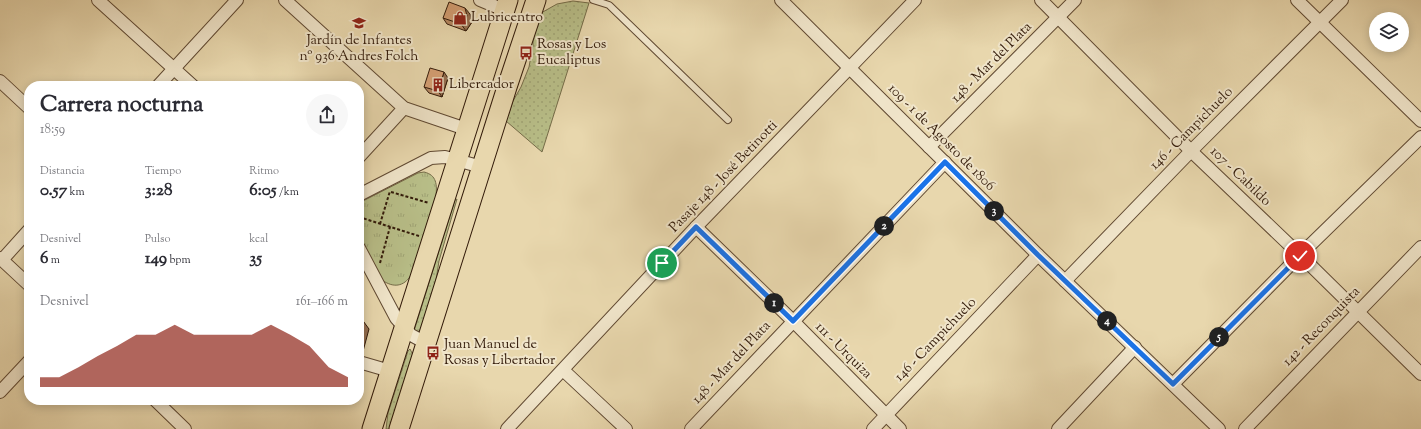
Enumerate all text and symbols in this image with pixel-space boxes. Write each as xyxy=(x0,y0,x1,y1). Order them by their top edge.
place label: Lubricentro xyxy=(471,8,543,28)
shop icon: Lubricentro xyxy=(452,10,468,26)
map controls xyxy=(1369,12,1409,52)
button: layers xyxy=(1369,12,1409,52)
school or university icon: Jardín de Infantes nº 936 Andres Folch xyxy=(351,15,367,31)
street label: 148 - Mar del Plata xyxy=(947,18,1037,108)
place label: Jardín de Infantes nº 936 Andres Folch xyxy=(299,31,419,67)
place label: Rosas y Los Eucaliptus xyxy=(537,35,606,71)
bus stop icon: Rosas y Los Eucaliptus xyxy=(518,45,534,61)
place label: Libercador xyxy=(449,75,515,95)
building icon: Libercador xyxy=(430,77,446,93)
street label: 109 - 1 de Agosto de 1806 xyxy=(883,80,999,196)
street label: 146 - Campichuelo xyxy=(1146,83,1238,175)
text: Carrera nocturna xyxy=(40,90,203,122)
button: share xyxy=(306,94,348,136)
street label: Pasaje 148 - José Betinotti xyxy=(665,116,783,238)
text: 18:59 xyxy=(40,121,65,139)
street label: 107 - Cabildo xyxy=(1205,143,1275,212)
text: Distancia xyxy=(40,163,85,179)
text: Tiempo xyxy=(145,163,181,179)
text: Ritmo xyxy=(249,163,279,179)
text: 0.57 xyxy=(40,179,67,203)
text: 3:28 xyxy=(145,179,172,203)
text: 6:05 xyxy=(249,179,277,203)
text: km xyxy=(67,184,85,200)
text: /km xyxy=(277,184,299,200)
pin: 3 xyxy=(984,201,1004,221)
text: 3 xyxy=(992,203,996,219)
pin: 2 xyxy=(874,216,894,236)
text: 2 xyxy=(881,218,887,234)
text: Desnivel xyxy=(40,231,81,247)
text: Pulso xyxy=(145,231,170,247)
text: kcal xyxy=(249,231,268,247)
pin xyxy=(1283,239,1317,273)
icon: check xyxy=(1289,245,1311,267)
pin xyxy=(645,246,679,280)
text: 6 xyxy=(40,247,48,271)
text: 149 xyxy=(145,247,167,271)
text: 35 xyxy=(249,247,262,271)
text: m xyxy=(48,252,60,268)
text: bpm xyxy=(167,252,191,268)
icon: arrive xyxy=(651,252,673,274)
street label: 142 - Reconquista xyxy=(1279,282,1366,371)
text: Desnivel xyxy=(40,293,89,311)
text: 161–166 m xyxy=(296,293,348,311)
pin: 1 xyxy=(764,293,784,313)
street label: 146 - Campichuelo xyxy=(890,293,982,387)
text: 1 xyxy=(772,295,776,311)
pin: 4 xyxy=(1097,311,1117,331)
text: 4 xyxy=(1104,313,1110,329)
street label: 148 - Mar del Plata xyxy=(688,317,776,409)
street label: 111 - Urquiza xyxy=(810,318,876,384)
pin: 5 xyxy=(1209,327,1229,347)
text: 5 xyxy=(1217,329,1221,345)
place label: Juan Manuel de Rosas y Libertador xyxy=(443,335,556,371)
bus stop icon: Juan Manuel de Rosas y Libertador xyxy=(425,345,441,361)

